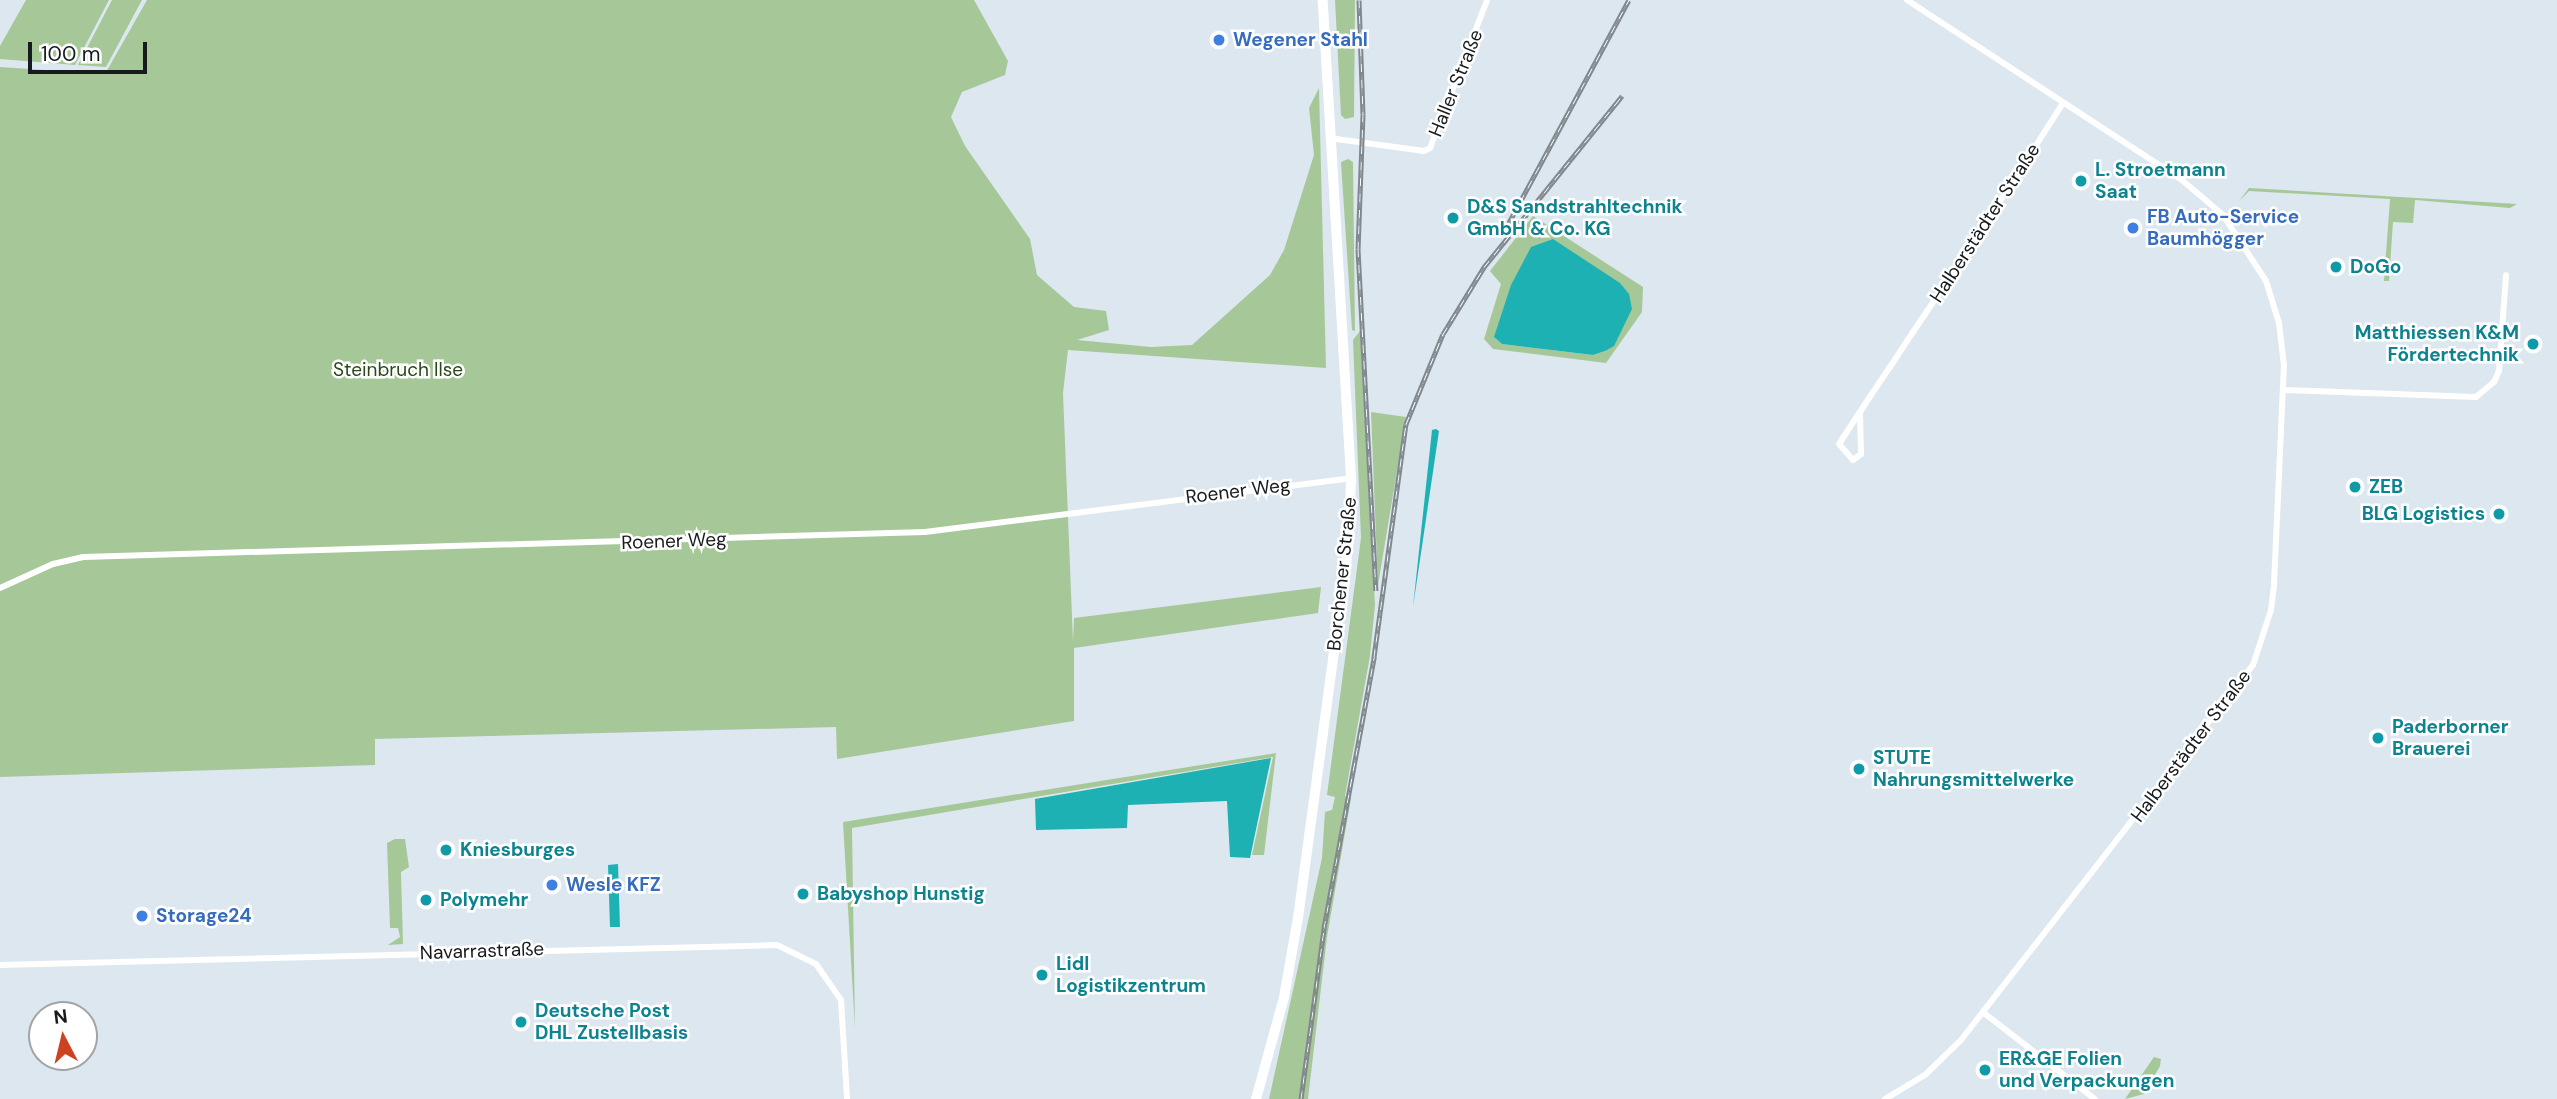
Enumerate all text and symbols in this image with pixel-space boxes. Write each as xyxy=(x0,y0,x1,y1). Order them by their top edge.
street label: Haller Straße xyxy=(1424,26,1488,140)
scale bar xyxy=(32,28,150,72)
place label: Wegener Stahl xyxy=(1233,29,1368,51)
marker: Wegener Stahl xyxy=(1211,32,1227,48)
text: 100 m xyxy=(41,40,101,68)
street label: Halberstädter Straße xyxy=(1925,139,2045,307)
place label: L. Stroetmann Saat xyxy=(2095,159,2226,203)
marker: L. Stroetmann Saat xyxy=(2073,173,2089,189)
place label: D&S Sandstrahltechnik GmbH & Co. KG xyxy=(1467,196,1682,240)
place label: FB Auto-Service Baumhögger xyxy=(2147,206,2299,250)
marker: D&S Sandstrahltechnik GmbH & Co. KG xyxy=(1445,210,1461,226)
marker: FB Auto-Service Baumhögger xyxy=(2125,220,2141,236)
place label: DoGo xyxy=(2350,256,2401,278)
marker: DoGo xyxy=(2328,259,2344,275)
place label: Matthiessen K&M Fördertechnik xyxy=(2355,322,2519,366)
marker: Matthiessen K&M Fördertechnik xyxy=(2525,336,2541,352)
park label: Steinbruch Ilse xyxy=(333,359,463,381)
street label: Roener Weg xyxy=(1184,473,1292,509)
place label: ZEB xyxy=(2369,476,2403,498)
marker: ZEB xyxy=(2347,479,2363,495)
street label: Borchener Straße xyxy=(1323,496,1361,652)
place label: BLG Logistics xyxy=(2362,503,2485,525)
marker: BLG Logistics xyxy=(2491,506,2507,522)
street label: Roener Weg xyxy=(621,528,727,554)
street label: Halberstädter Straße xyxy=(2126,665,2256,827)
place label: Paderborner Brauerei xyxy=(2392,716,2509,760)
marker: Paderborner Brauerei xyxy=(2370,730,2386,746)
place label: STUTE Nahrungsmittelwerke xyxy=(1873,747,2074,791)
marker: STUTE Nahrungsmittelwerke xyxy=(1851,761,1867,777)
place label: Kniesburges xyxy=(460,839,575,861)
marker: Kniesburges xyxy=(438,842,454,858)
place label: Wesle KFZ xyxy=(566,874,661,896)
marker: Wesle KFZ xyxy=(544,877,560,893)
place label: Babyshop Hunstig xyxy=(817,883,985,905)
marker: Babyshop Hunstig xyxy=(795,886,811,902)
place label: Polymehr xyxy=(440,889,528,911)
marker: Polymehr xyxy=(418,892,434,908)
place label: Storage24 xyxy=(156,905,252,927)
marker: Storage24 xyxy=(134,908,150,924)
street label: Navarrastraße xyxy=(419,937,545,965)
place label: Lidl Logistikzentrum xyxy=(1056,953,1206,997)
marker: Lidl Logistikzentrum xyxy=(1034,967,1050,983)
place label: Deutsche Post DHL Zustellbasis xyxy=(535,1000,688,1044)
north arrow xyxy=(28,1001,98,1071)
text: N xyxy=(52,1003,69,1030)
marker: Deutsche Post DHL Zustellbasis xyxy=(513,1014,529,1030)
place label: ER&GE Folien und Verpackungen xyxy=(1999,1048,2174,1092)
marker: ER&GE Folien und Verpackungen xyxy=(1977,1062,1993,1078)

